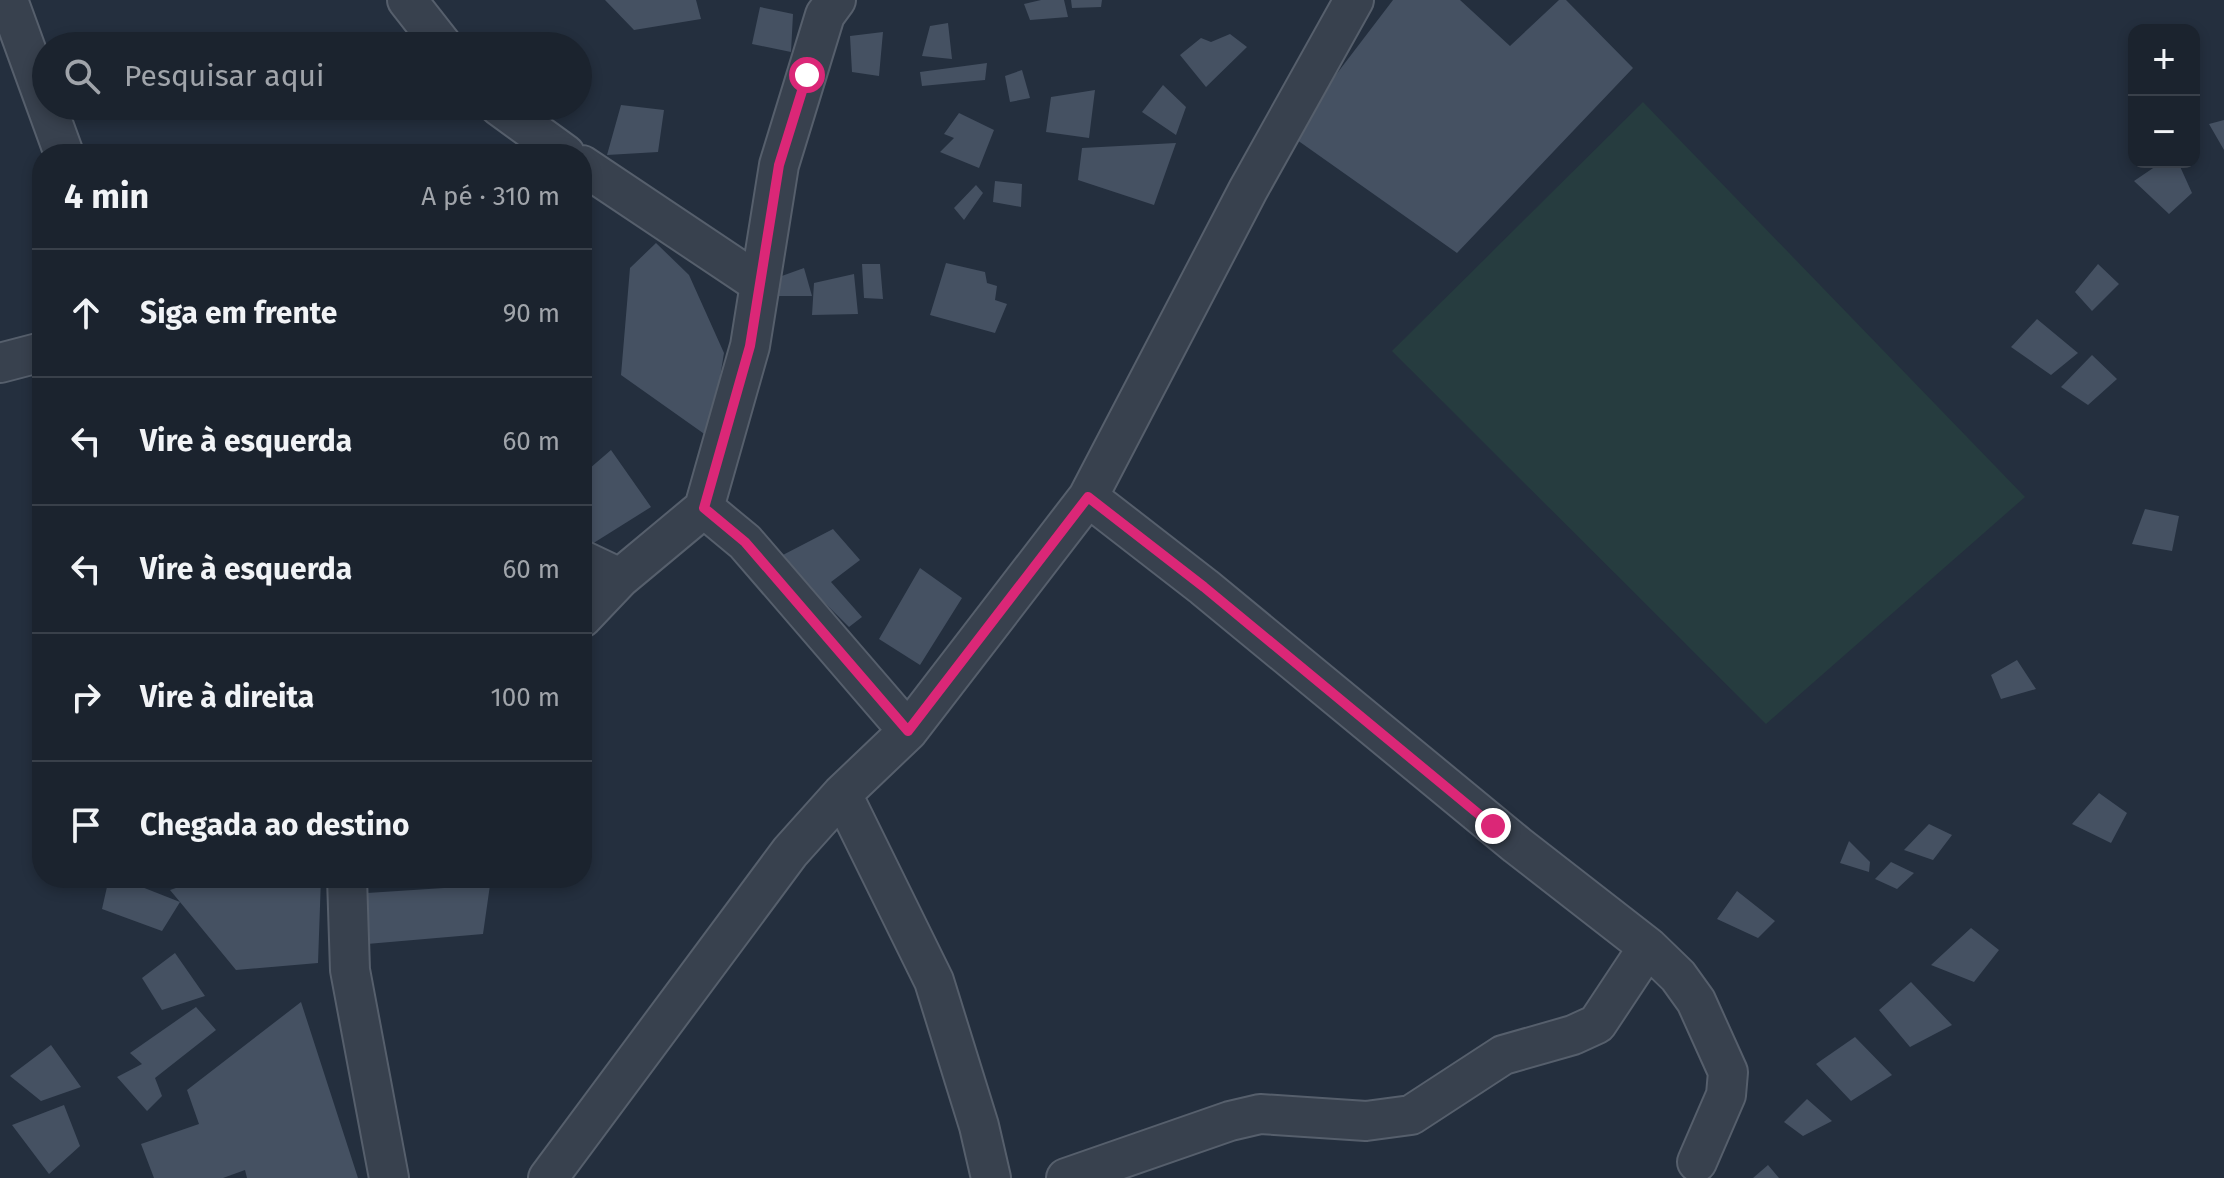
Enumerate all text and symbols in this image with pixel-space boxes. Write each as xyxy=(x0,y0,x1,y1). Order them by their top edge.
map controls xyxy=(2128,24,2200,168)
button: + xyxy=(2128,24,2200,96)
search box xyxy=(32,32,592,120)
icon: search xyxy=(60,54,104,98)
route start xyxy=(789,57,825,93)
text: Pesquisar aqui xyxy=(124,58,325,94)
button: − xyxy=(2128,96,2200,168)
text: 4 min xyxy=(64,176,149,217)
text: A pé · 310 m xyxy=(421,181,560,212)
icon: ahead xyxy=(64,291,108,335)
text: Siga em frente xyxy=(140,295,337,331)
text: 90 m xyxy=(503,298,560,329)
icon: left xyxy=(64,419,108,463)
text: Vire à esquerda xyxy=(140,423,352,459)
text: 60 m xyxy=(502,426,560,457)
icon: left xyxy=(64,547,108,591)
text: Vire à esquerda xyxy=(140,551,352,587)
text: 60 m xyxy=(502,554,560,585)
icon: right xyxy=(64,675,108,719)
text: Vire à direita xyxy=(140,679,314,715)
text: 100 m xyxy=(491,682,560,713)
icon: arrive xyxy=(64,803,108,847)
text: Chegada ao destino xyxy=(140,807,410,843)
route end xyxy=(1475,808,1511,844)

